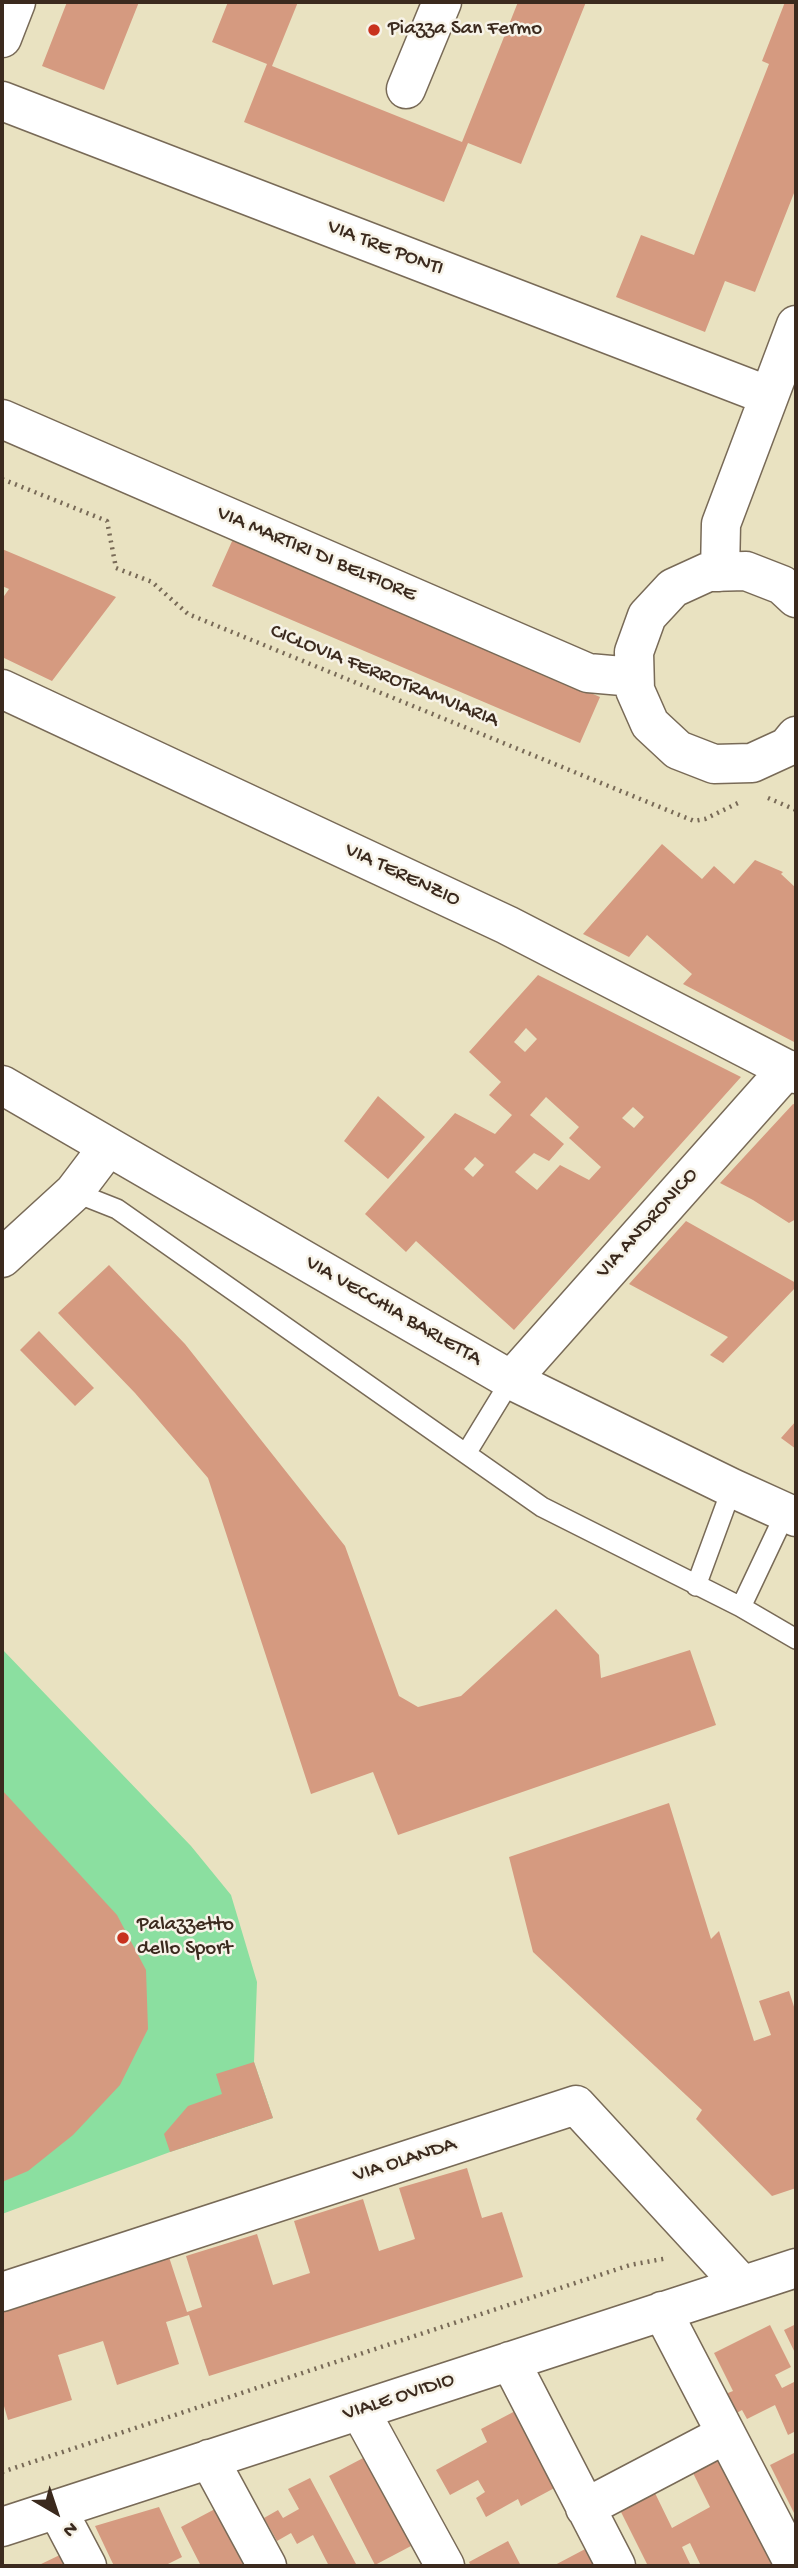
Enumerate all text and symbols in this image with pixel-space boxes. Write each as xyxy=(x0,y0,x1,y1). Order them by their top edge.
place label: Piazza San Fermo xyxy=(388,17,542,43)
marker: Piazza San Fermo xyxy=(366,22,382,38)
street label: VIA TRE PONTI xyxy=(323,215,447,283)
street label: VIA MARTIRI DI BELFIORE xyxy=(213,502,419,608)
street label: CICLOVIA FERROTRAMVIARIA xyxy=(266,620,502,734)
street label: VIA TERENZIO xyxy=(340,838,464,914)
street label: VIA ANDRONICO xyxy=(592,1163,704,1285)
street label: VIA VECCHIA BARLETTA xyxy=(300,1251,486,1373)
place label: Palazzetto dello Sport xyxy=(137,1913,234,1963)
marker: Palazzetto dello Sport xyxy=(115,1930,131,1946)
street label: VIA OLANDA xyxy=(350,2133,460,2189)
street label: VIALE OVIDIO xyxy=(340,2368,458,2428)
north arrow xyxy=(21,2477,91,2547)
text: N xyxy=(57,2516,82,2542)

